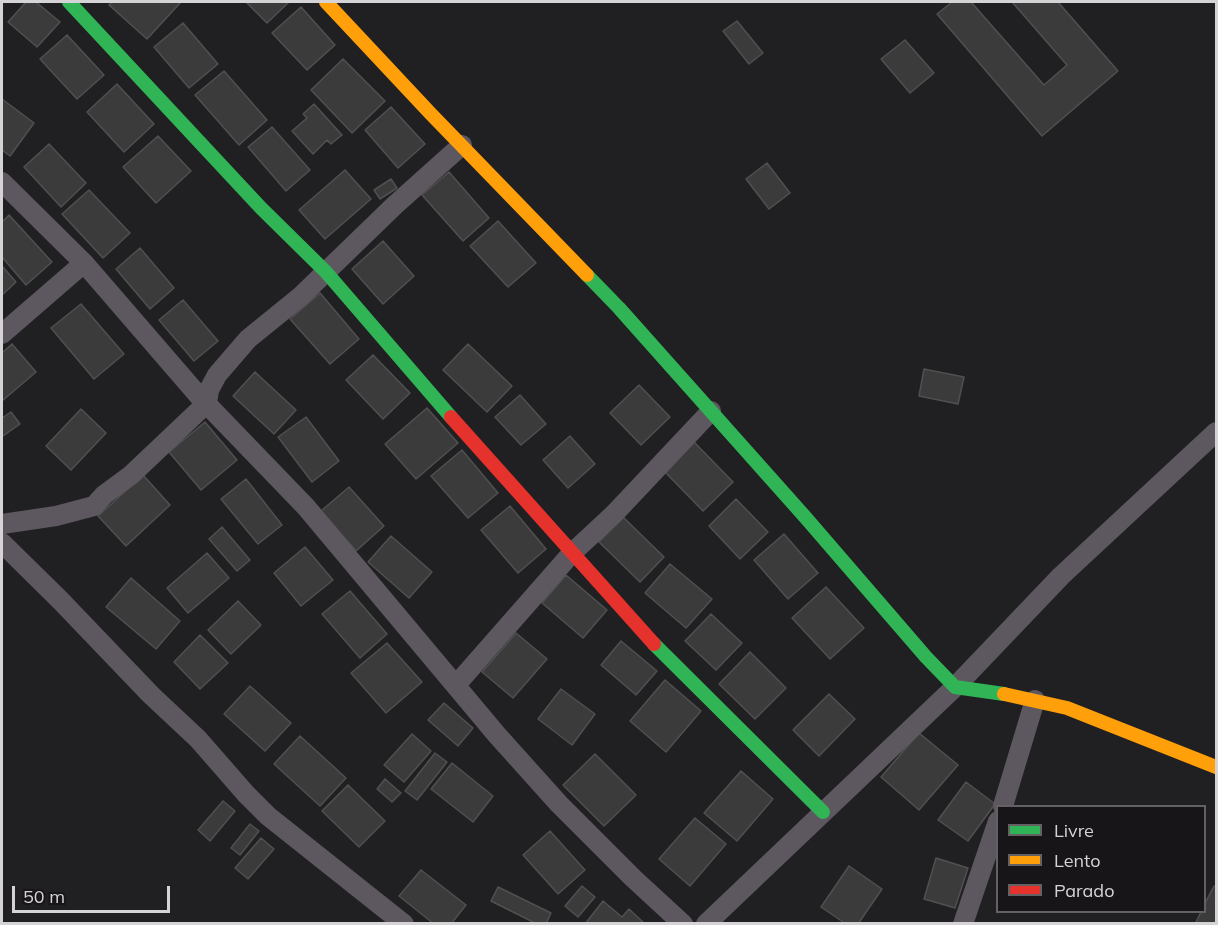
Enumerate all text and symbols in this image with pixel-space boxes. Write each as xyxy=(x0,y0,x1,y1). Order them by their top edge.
legend xyxy=(996,805,1206,913)
text: Livre xyxy=(1054,819,1094,842)
text: Lento xyxy=(1054,849,1101,872)
scale bar xyxy=(15,874,172,912)
text: Parado xyxy=(1054,879,1114,902)
text: 50 m xyxy=(23,885,65,908)

